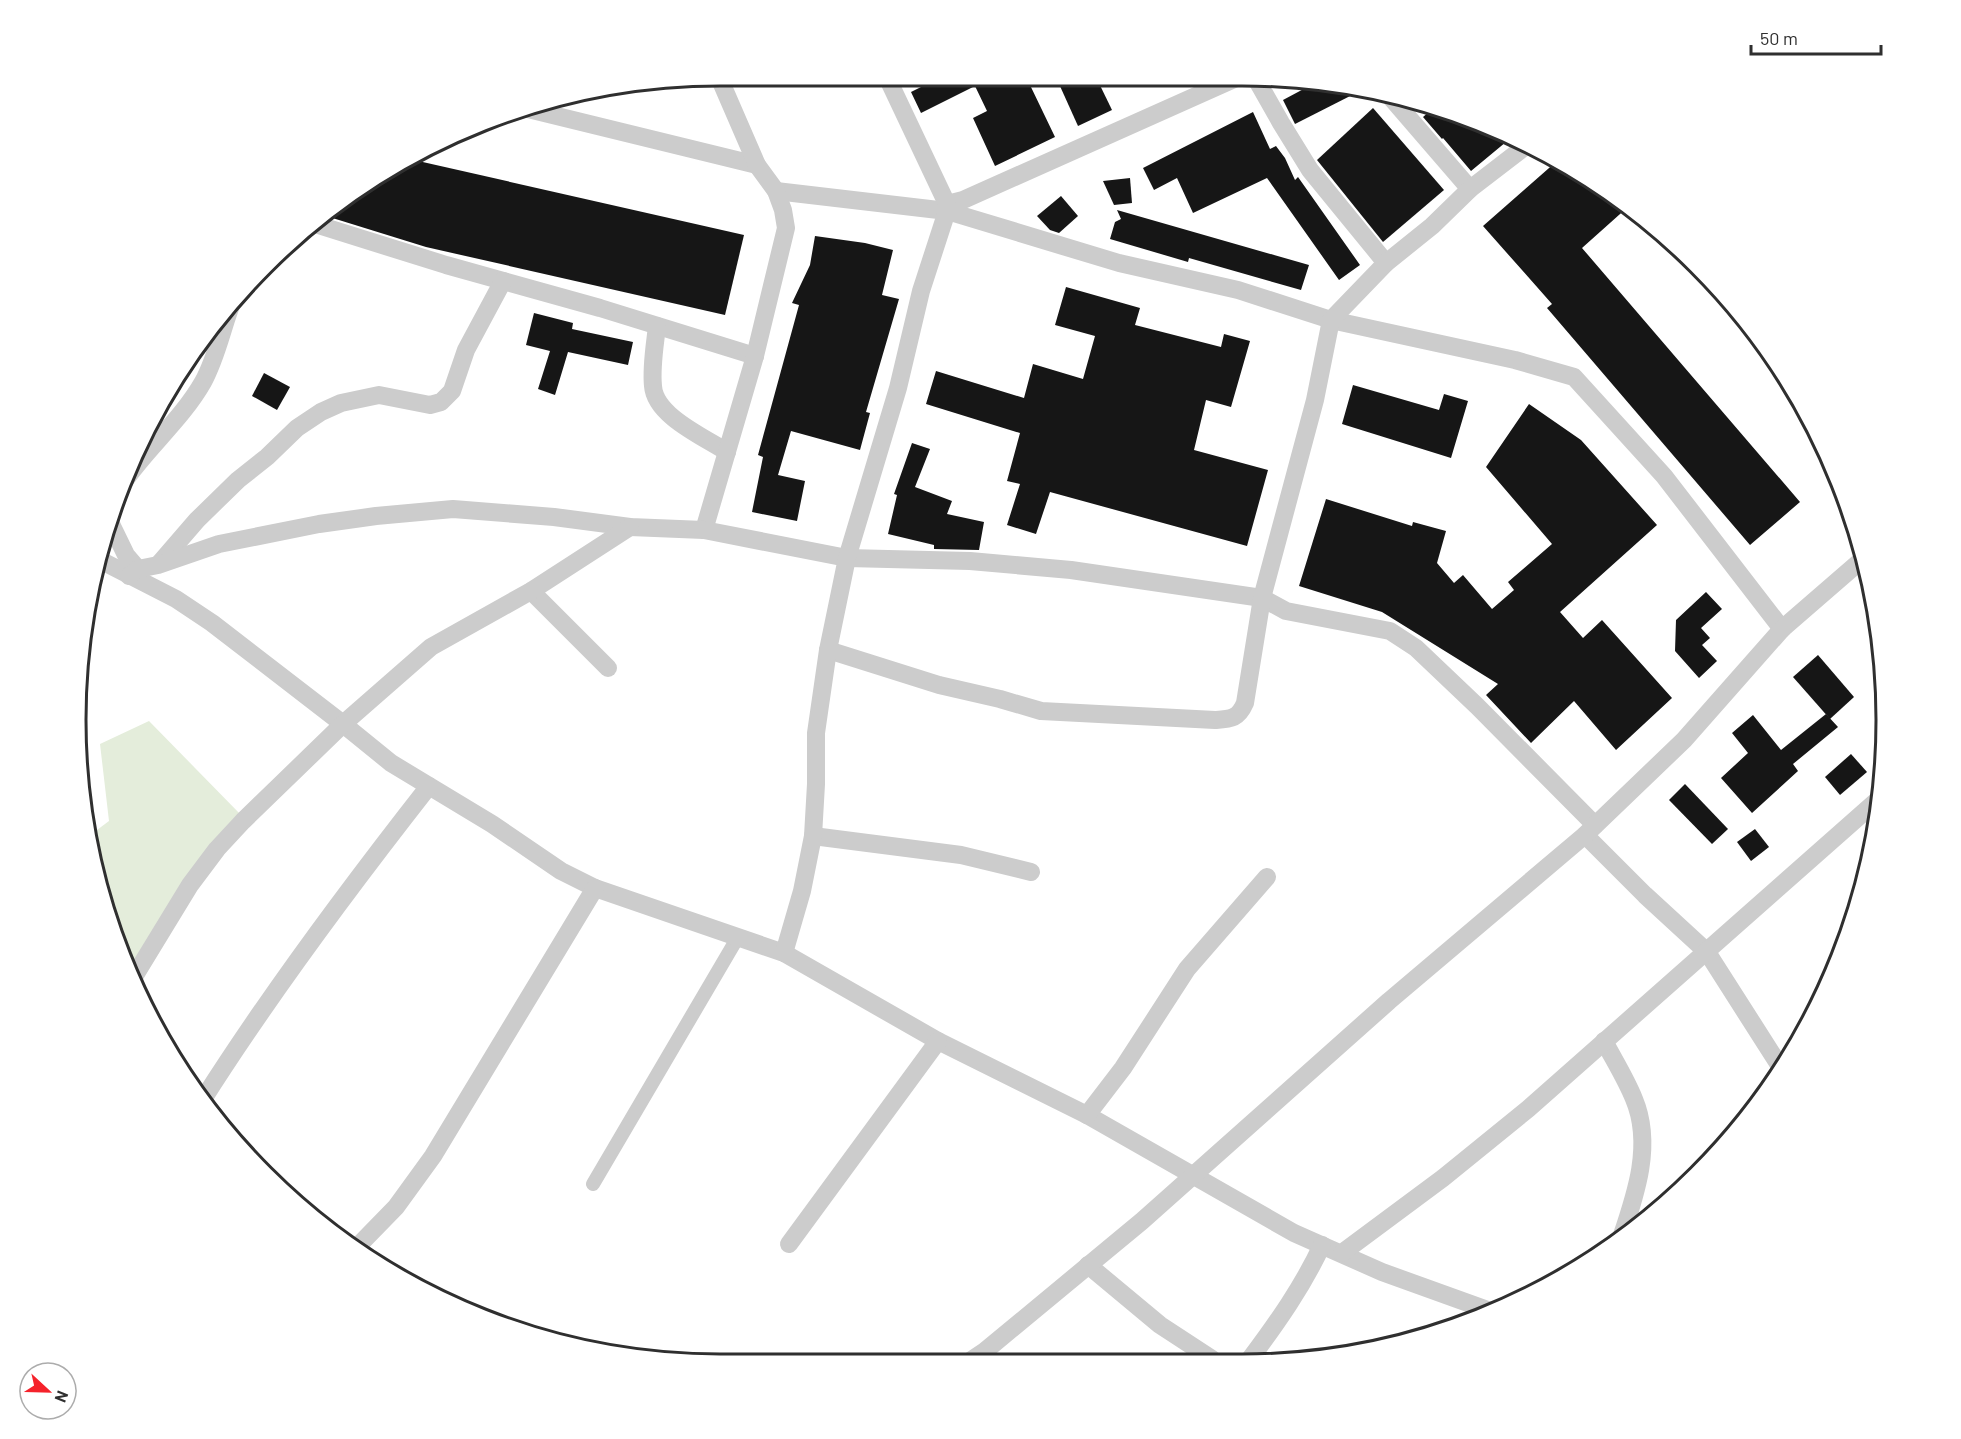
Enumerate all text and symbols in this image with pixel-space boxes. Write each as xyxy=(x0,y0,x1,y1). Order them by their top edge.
scale bar xyxy=(1751,18,1882,56)
text: 50 m xyxy=(1760,27,1798,49)
north arrow xyxy=(18,1361,78,1421)
text: N xyxy=(52,1388,73,1405)

